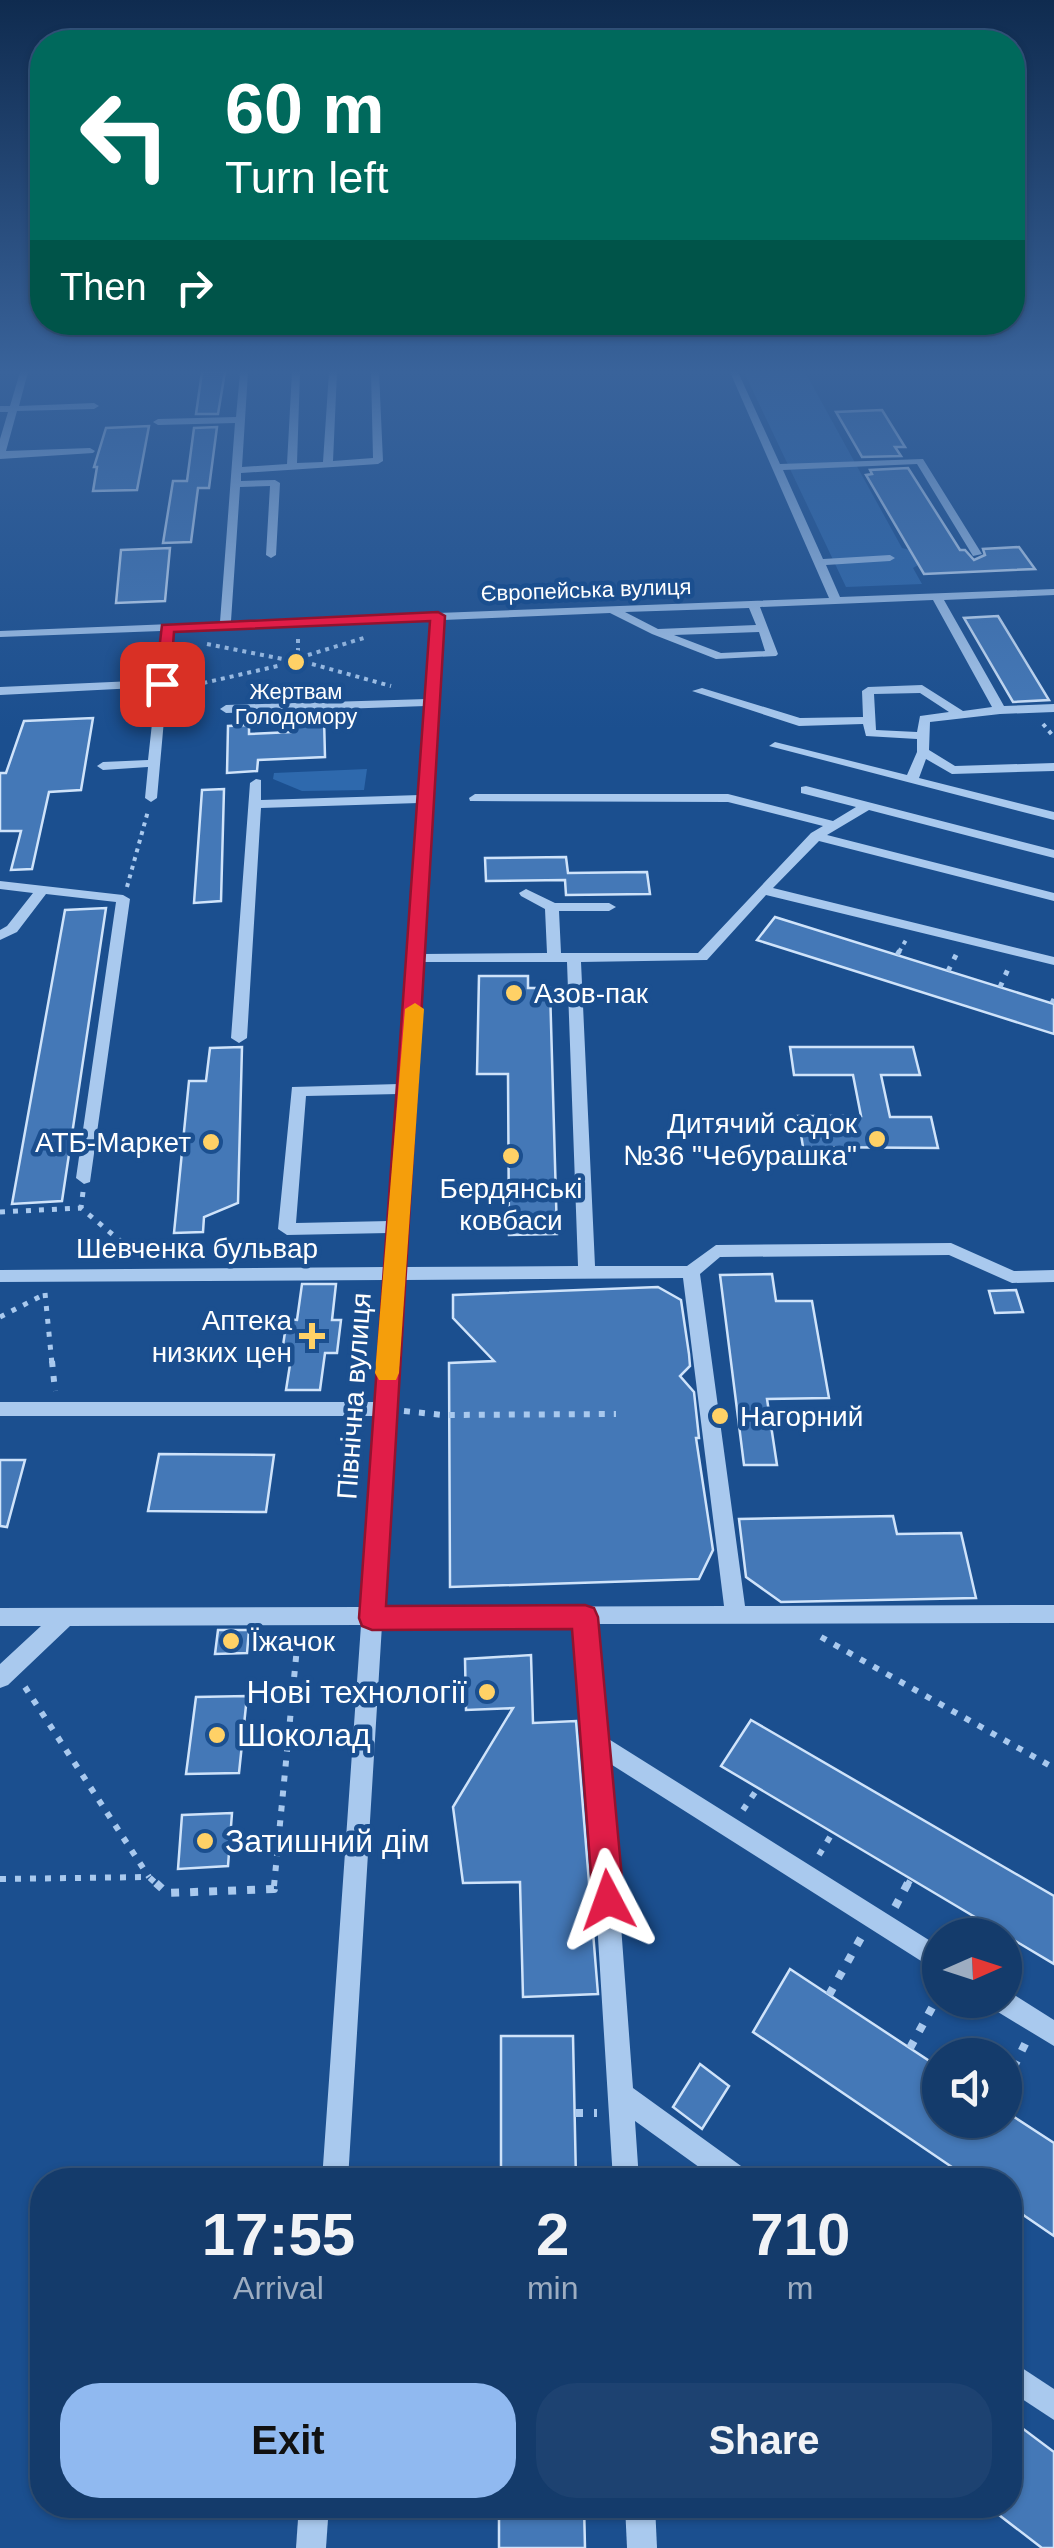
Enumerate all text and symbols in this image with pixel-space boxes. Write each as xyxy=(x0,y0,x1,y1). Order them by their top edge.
icon: left xyxy=(60,70,190,200)
text: 60 m xyxy=(225,70,385,148)
text: Turn left xyxy=(225,152,388,203)
icon: right xyxy=(167,260,222,315)
text: Then xyxy=(60,266,147,308)
street label: Європейська вулиця xyxy=(480,574,692,606)
pin xyxy=(120,642,205,727)
marker: Жертвам Голодомору xyxy=(285,651,307,673)
icon: arrive xyxy=(135,657,190,712)
place label: Жертвам Голодомору xyxy=(235,679,357,729)
place label: Азов-пак xyxy=(534,978,649,1009)
marker: Азов-пак xyxy=(503,982,525,1004)
place label: Дитячий садок №36 "Чебурашка" xyxy=(623,1108,858,1171)
place label: АТБ-Маркет xyxy=(35,1127,191,1158)
marker: Дитячий садок №36 "Чебурашка" xyxy=(866,1128,888,1150)
marker: АТБ-Маркет xyxy=(200,1131,222,1153)
marker: Бердянські ковбаси xyxy=(500,1145,522,1167)
place label: Бердянські ковбаси xyxy=(440,1173,582,1236)
street label: Шевченка бульвар xyxy=(76,1233,318,1264)
street label: Північна вулиця xyxy=(331,1292,377,1500)
place label: Аптека низких цен xyxy=(152,1305,292,1368)
marker: Аптека низких цен xyxy=(301,1325,323,1347)
place label: Нагорний xyxy=(740,1401,863,1432)
marker: Нагорний xyxy=(709,1405,731,1427)
place label: Їжачок xyxy=(251,1626,336,1657)
marker: Їжачок xyxy=(220,1630,242,1652)
place label: Нові технології xyxy=(246,1674,467,1710)
marker: Нові технології xyxy=(476,1681,498,1703)
place label: Шоколад xyxy=(237,1717,371,1753)
marker: Шоколад xyxy=(206,1724,228,1746)
place label: Затишний дім xyxy=(225,1823,430,1859)
marker: Затишний дім xyxy=(194,1830,216,1852)
position arrow xyxy=(556,1848,660,1952)
north arrow xyxy=(922,1918,1022,2018)
map controls xyxy=(922,1918,1022,2138)
button: sound xyxy=(922,2038,1022,2138)
text: 17:55 xyxy=(202,2201,355,2268)
text: 2 xyxy=(536,2201,569,2268)
text: 710 xyxy=(750,2201,850,2268)
text: Arrival xyxy=(233,2270,324,2306)
text: min xyxy=(527,2270,578,2306)
text: m xyxy=(787,2270,814,2306)
button: Exit xyxy=(60,2383,516,2498)
button: Share xyxy=(536,2383,992,2498)

